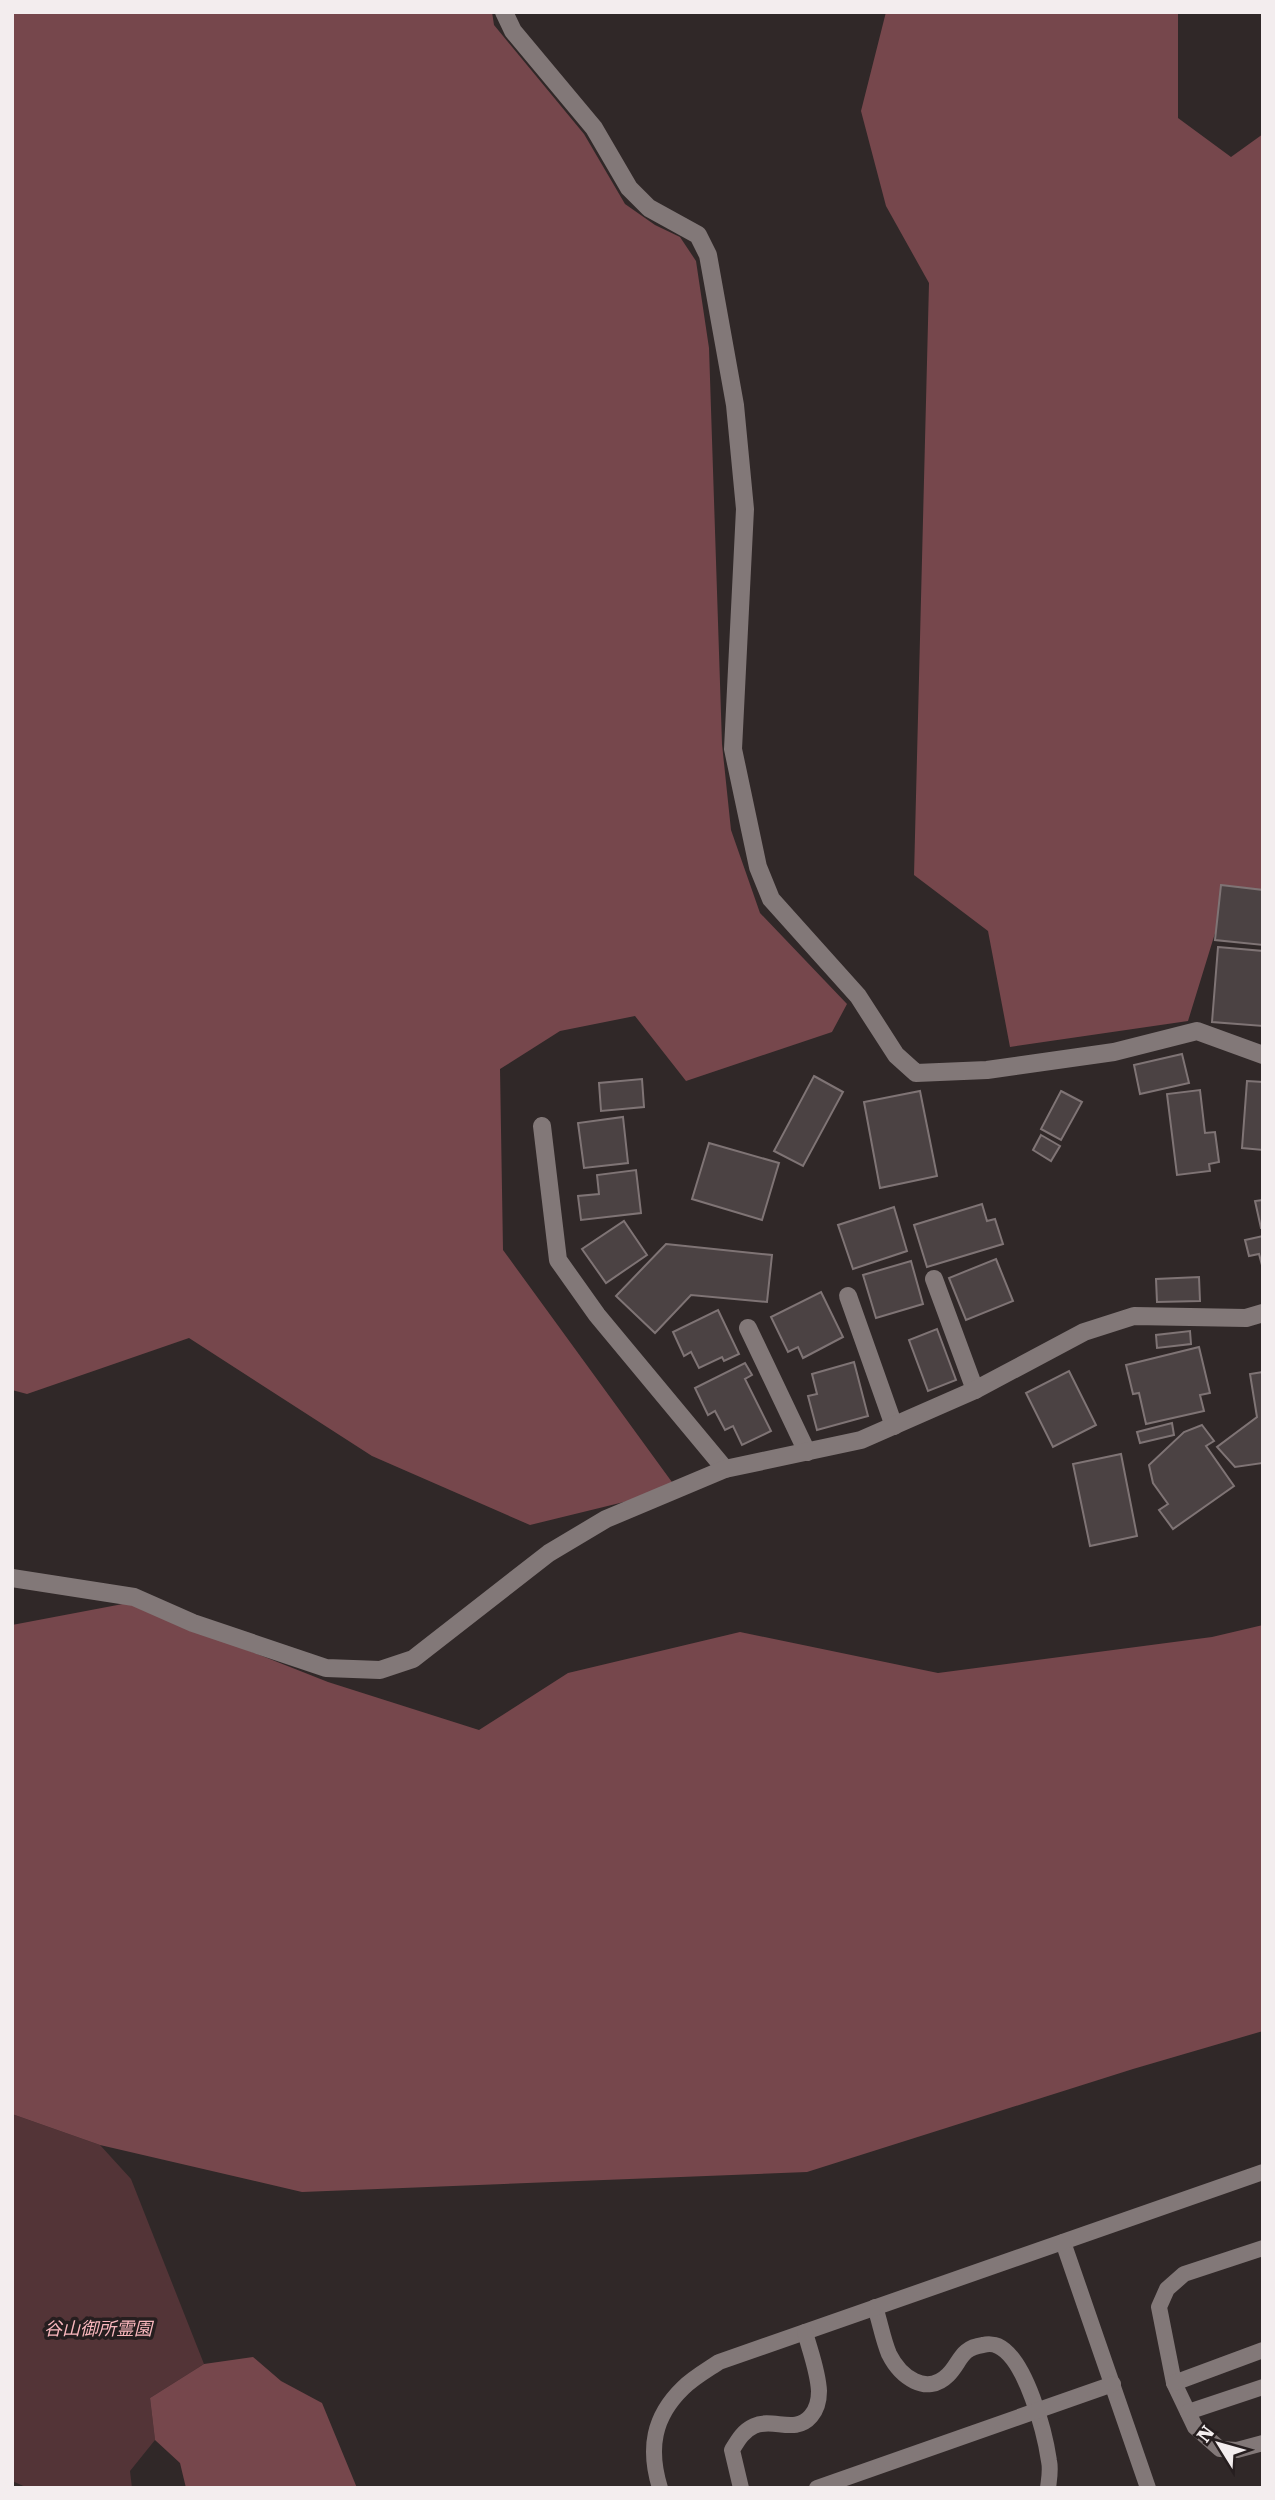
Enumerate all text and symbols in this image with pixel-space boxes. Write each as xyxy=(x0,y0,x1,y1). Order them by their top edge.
park label: 谷山御所霊園 xyxy=(44,2318,155,2339)
north arrow xyxy=(1184,2409,1254,2479)
text: N xyxy=(1192,2421,1220,2447)

